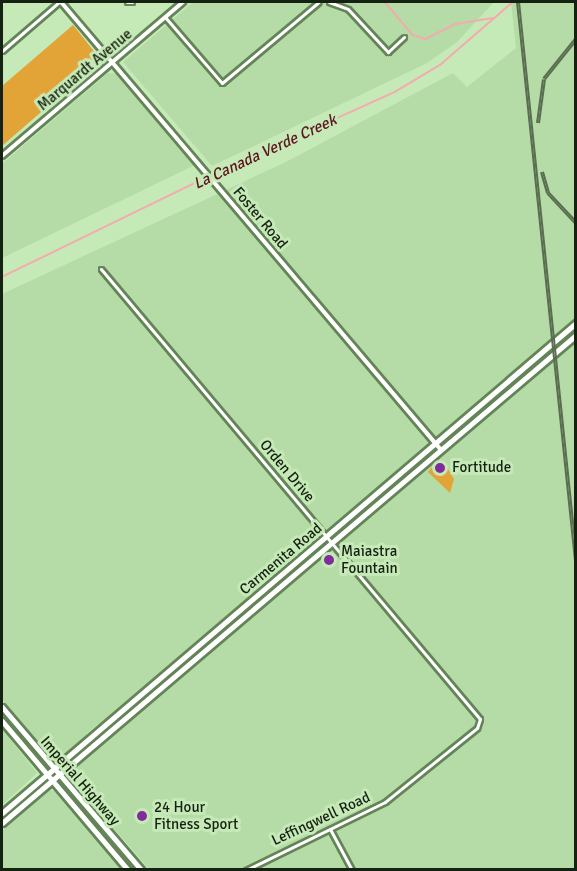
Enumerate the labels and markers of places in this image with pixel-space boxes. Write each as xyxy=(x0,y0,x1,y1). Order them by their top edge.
place label: Fortitude xyxy=(452,459,511,477)
marker: Fortitude xyxy=(433,461,447,475)
place label: Maiastra Fountain xyxy=(341,542,398,577)
marker: Maiastra Fountain xyxy=(322,553,336,567)
place label: 24 Hour Fitness Sport xyxy=(154,798,238,833)
marker: 24 Hour Fitness Sport xyxy=(135,809,149,823)

